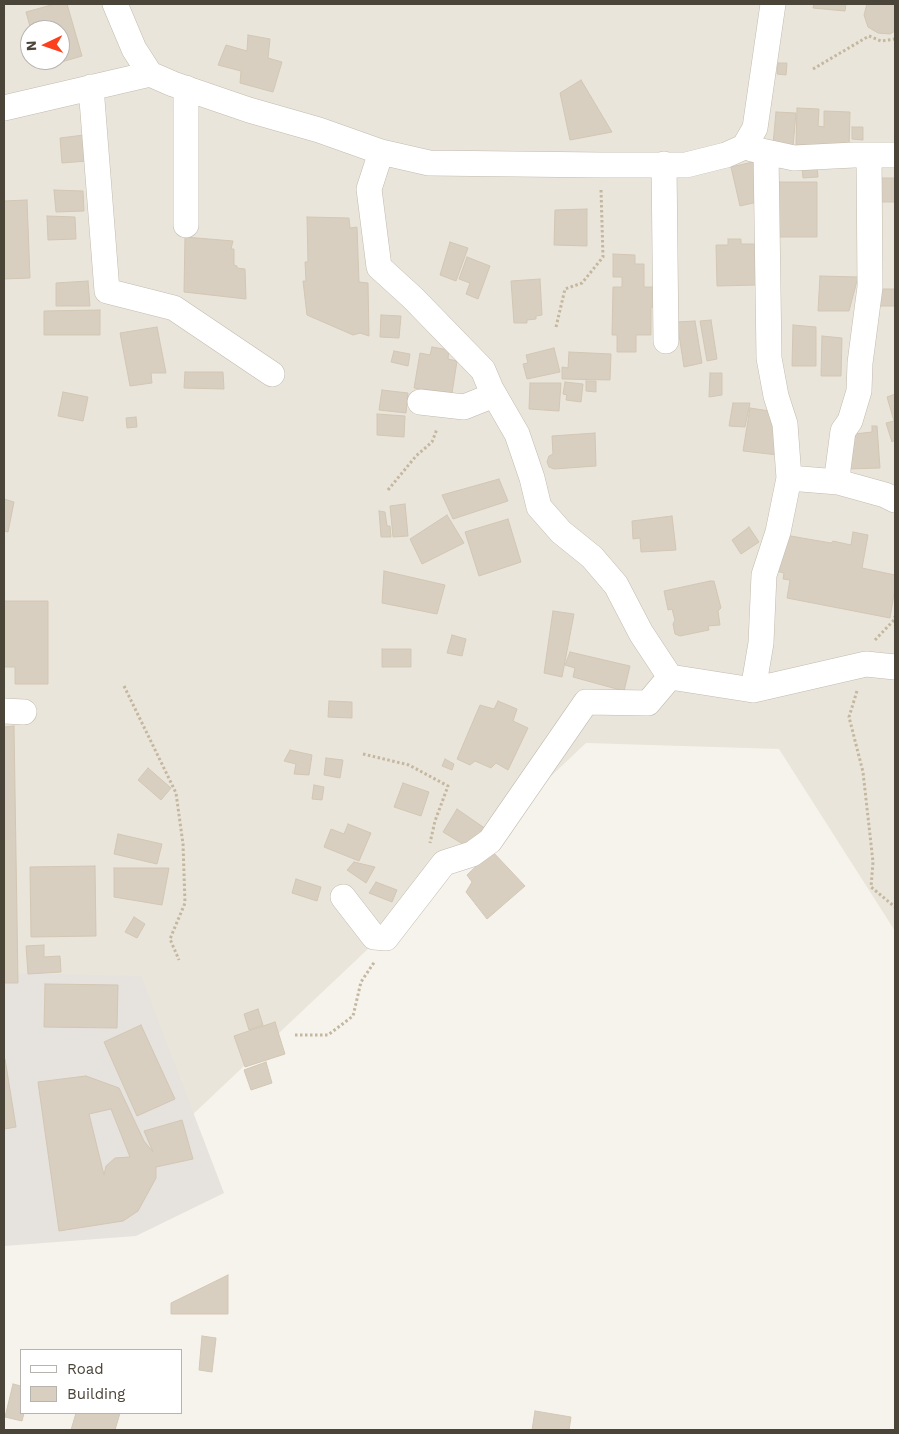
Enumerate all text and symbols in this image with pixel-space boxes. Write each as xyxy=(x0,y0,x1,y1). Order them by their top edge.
north arrow xyxy=(20,20,70,70)
text: N xyxy=(23,40,39,51)
legend xyxy=(20,1349,182,1414)
text: Road xyxy=(67,1360,104,1378)
text: Building xyxy=(67,1385,125,1403)

